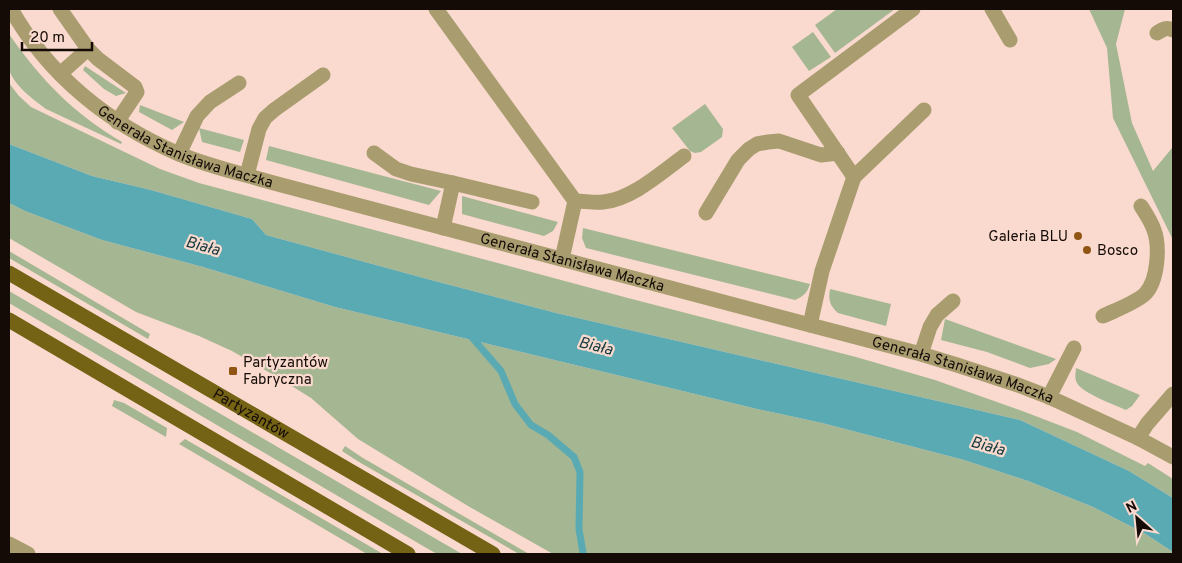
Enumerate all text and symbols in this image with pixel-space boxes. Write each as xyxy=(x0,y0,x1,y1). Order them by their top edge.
scale bar xyxy=(22,20,92,52)
text: 20 m xyxy=(30,29,65,48)
street label: Generała Stanisława Maczka xyxy=(93,102,275,193)
place label: Galeria BLU xyxy=(988,228,1068,247)
street label: Generała Stanisława Maczka xyxy=(478,230,666,297)
marker: Galeria BLU xyxy=(1072,230,1084,242)
water label: Biała xyxy=(183,233,222,261)
place label: Bosco xyxy=(1097,242,1138,261)
marker: Bosco xyxy=(1081,244,1093,256)
water label: Biała xyxy=(576,333,615,361)
street label: Generała Stanisława Maczka xyxy=(869,334,1056,409)
place label: Partyzantów Fabryczna xyxy=(243,354,328,390)
marker: Partyzantów Fabryczna xyxy=(227,365,239,377)
street label: Partyzantów xyxy=(209,385,292,445)
water label: Biała xyxy=(968,433,1007,461)
north arrow xyxy=(1112,493,1162,543)
text: N xyxy=(1123,498,1140,518)

